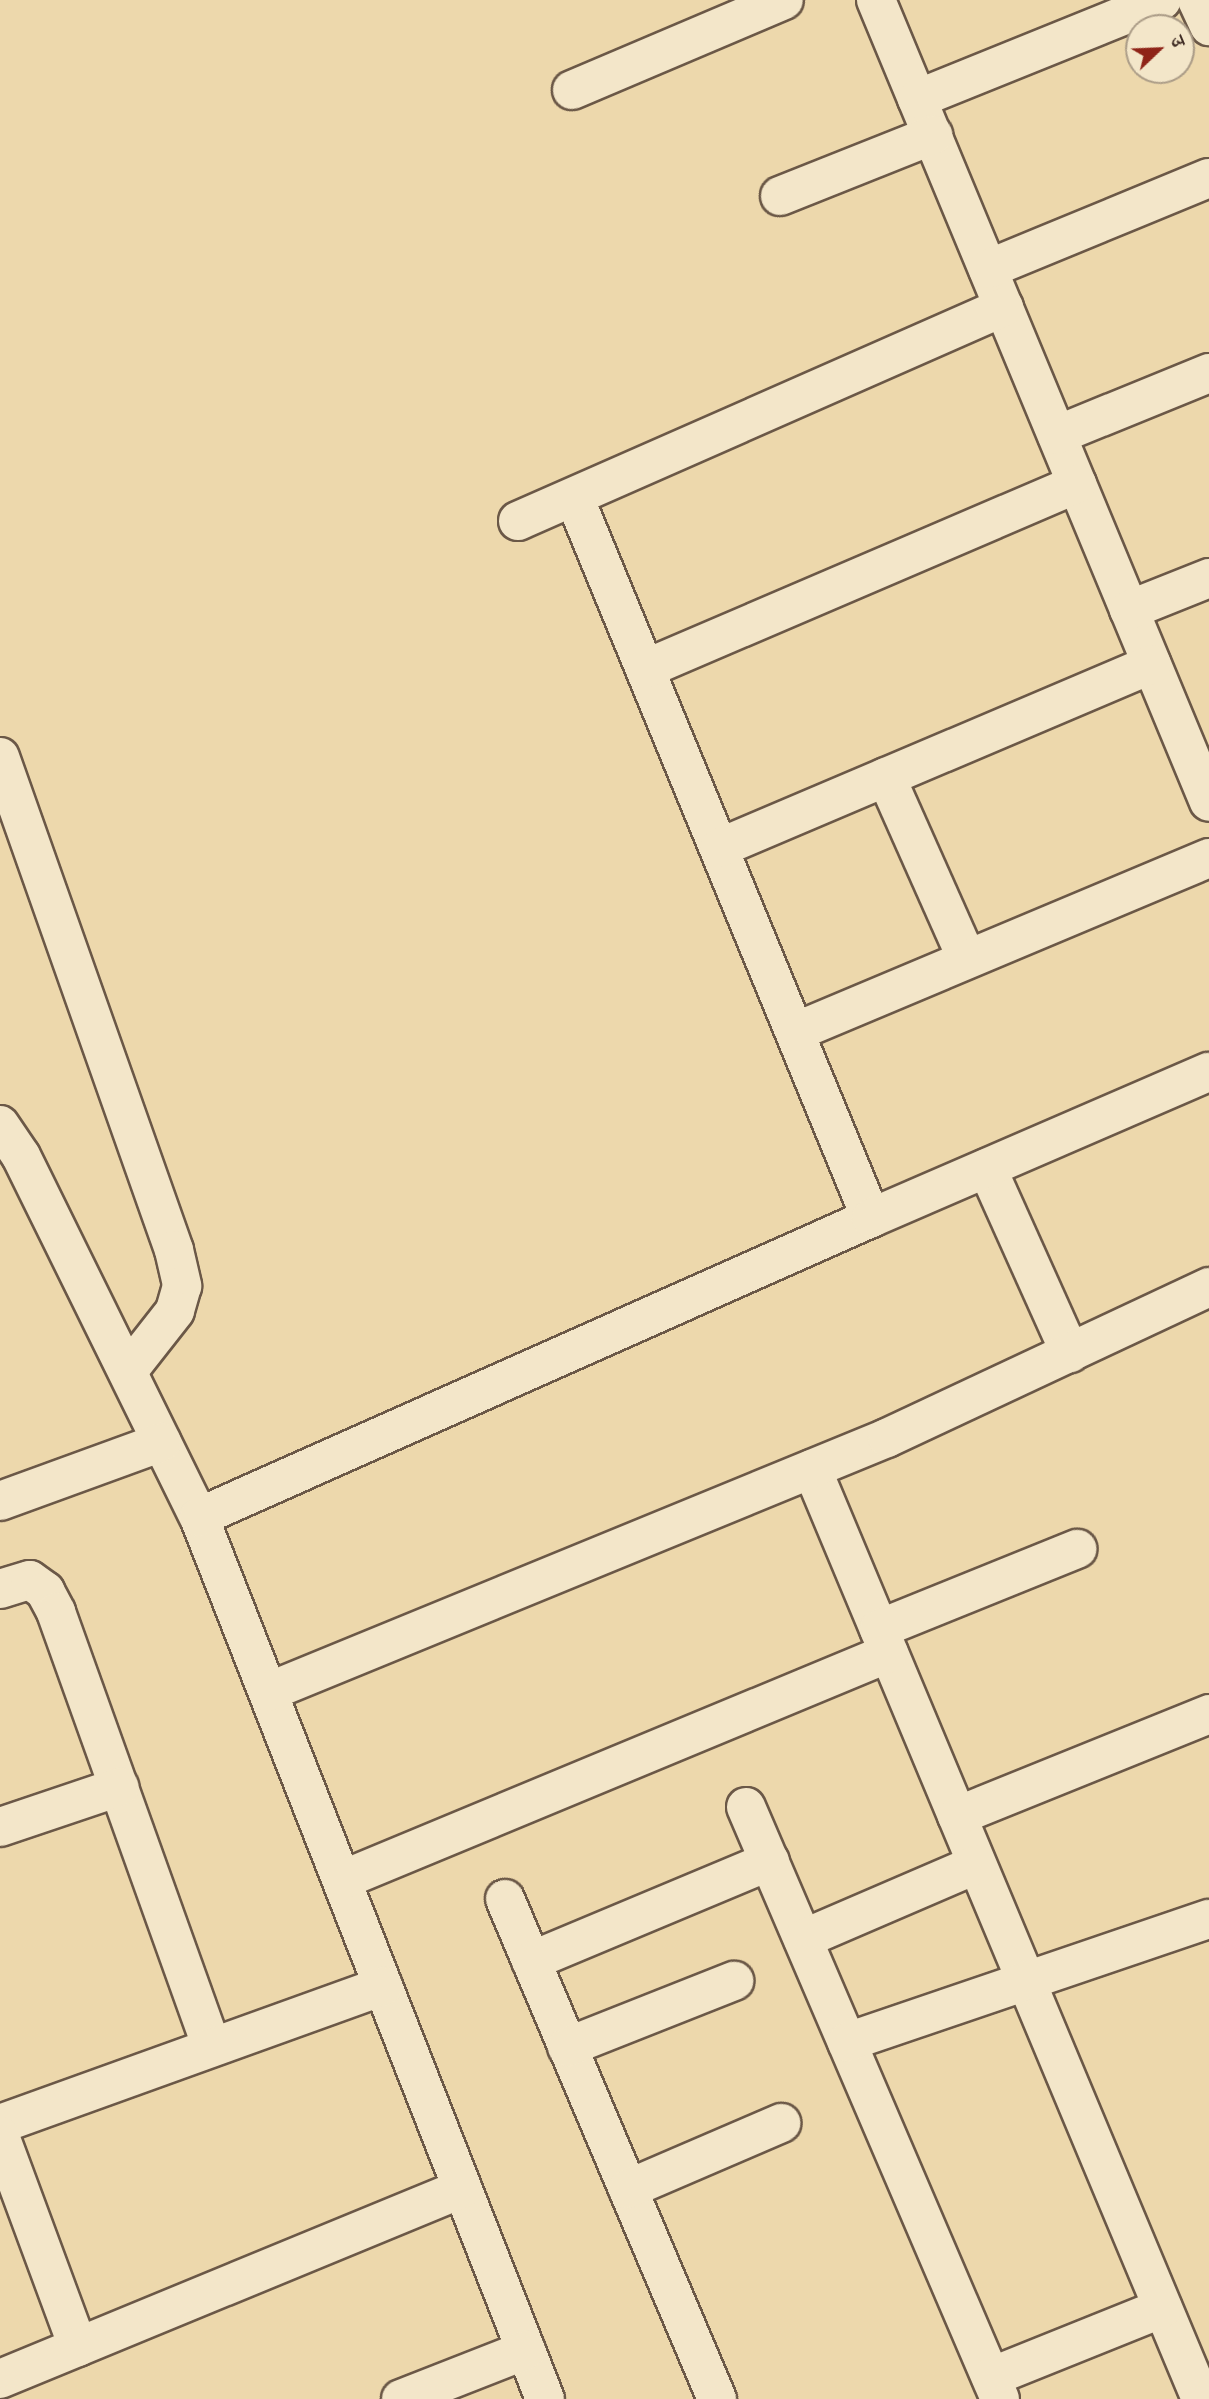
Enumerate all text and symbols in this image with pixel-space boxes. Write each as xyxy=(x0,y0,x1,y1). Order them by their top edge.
north arrow xyxy=(1125,14,1195,84)
text: उ xyxy=(1165,32,1190,51)

